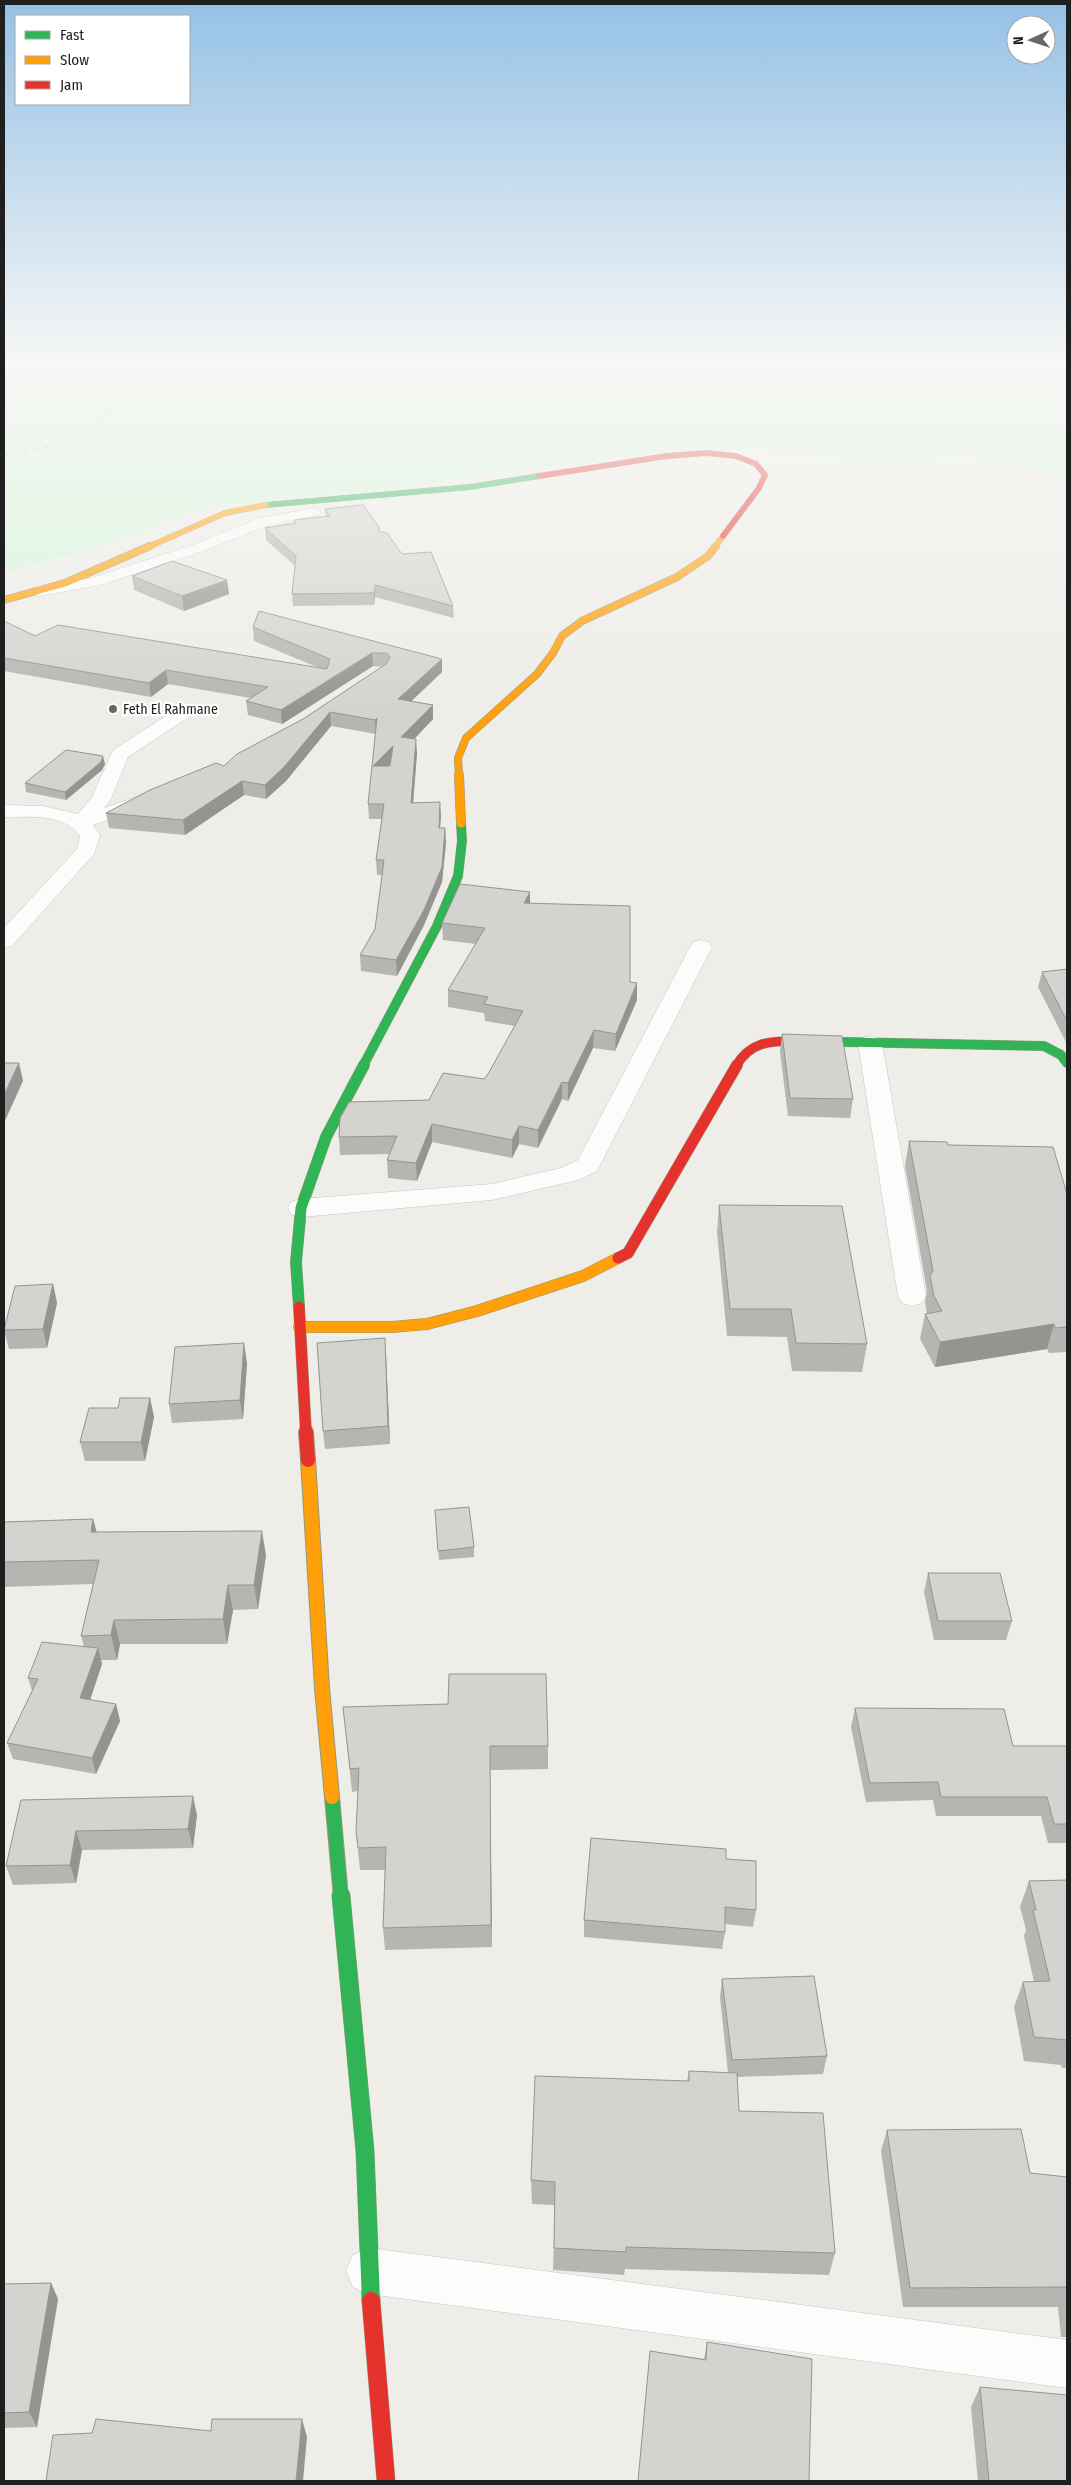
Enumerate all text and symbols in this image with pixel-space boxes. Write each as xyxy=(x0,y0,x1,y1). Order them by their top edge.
legend xyxy=(15,15,190,105)
north arrow xyxy=(1006,15,1056,65)
text: Fast xyxy=(60,26,84,44)
text: N xyxy=(1010,36,1027,45)
text: Slow xyxy=(60,51,89,69)
text: Jam xyxy=(60,76,83,94)
place label: Feth El Rahmane xyxy=(123,701,218,718)
marker: Feth El Rahmane xyxy=(107,703,119,715)

